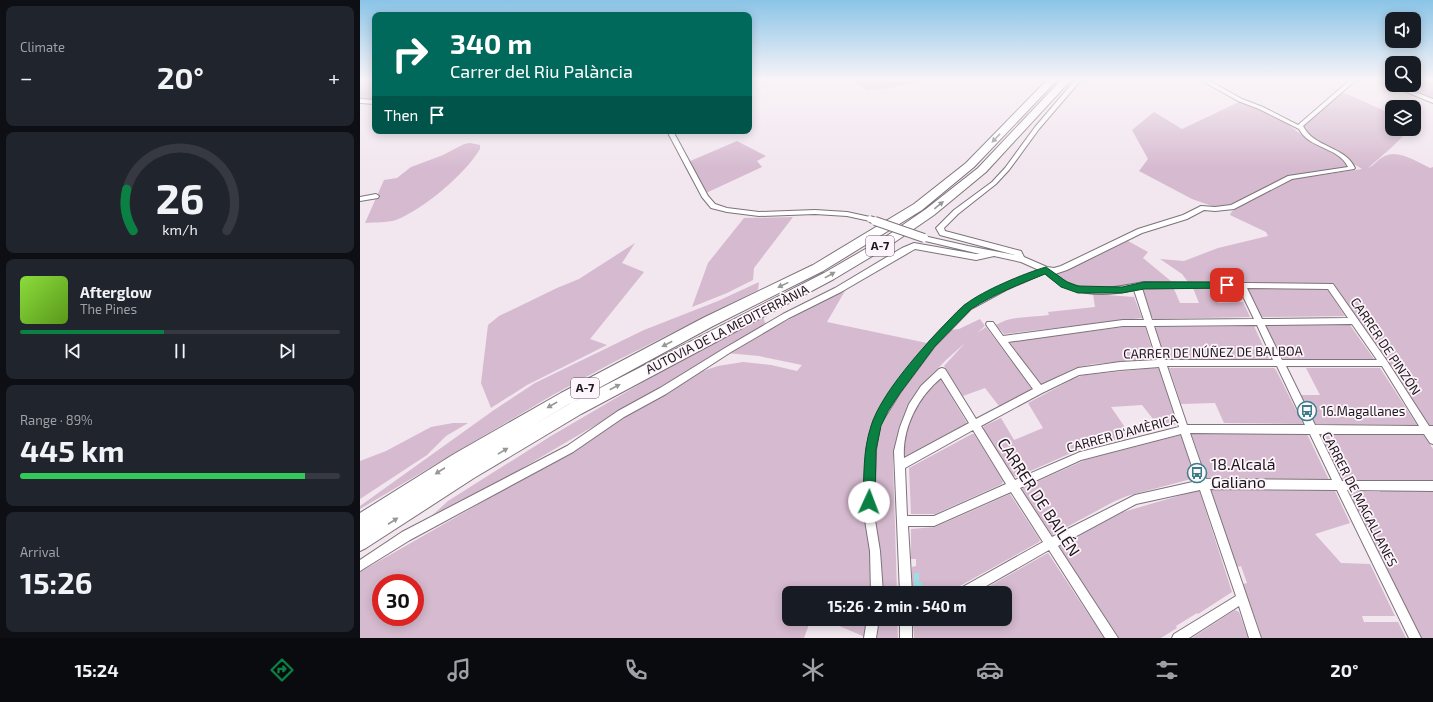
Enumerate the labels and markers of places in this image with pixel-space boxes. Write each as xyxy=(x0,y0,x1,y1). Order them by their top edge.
pin xyxy=(1210,268,1244,302)
bus stop icon: 16.Magallanes xyxy=(1296,400,1318,422)
place label: 16.Magallanes xyxy=(1321,403,1405,419)
place label: 18.Alcalá Galiano xyxy=(1211,454,1276,491)
bus stop icon: 18.Alcalá Galiano xyxy=(1186,462,1208,484)

